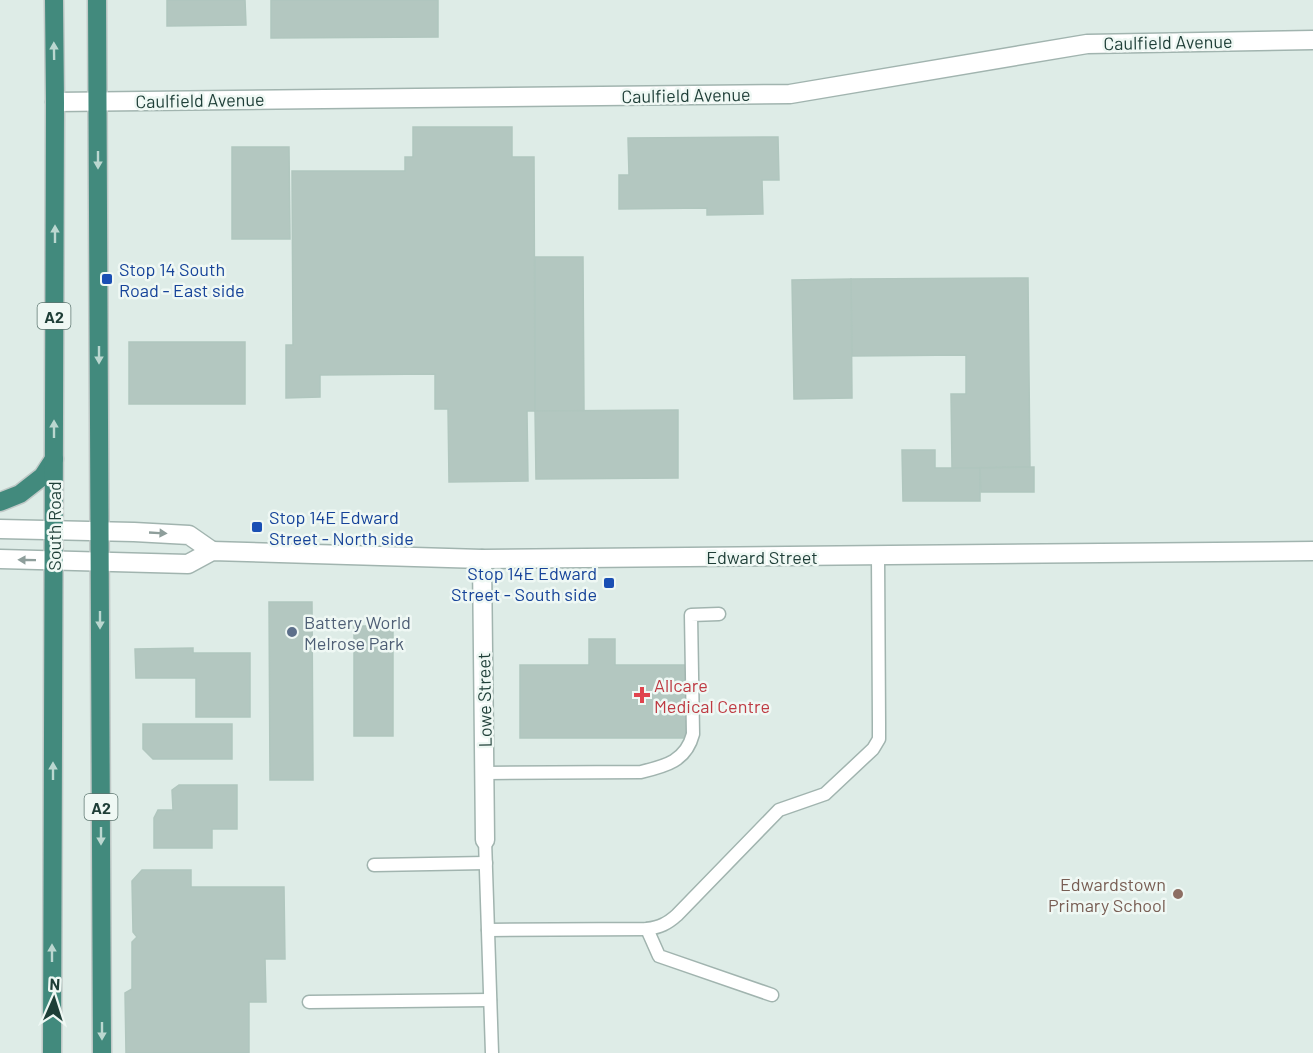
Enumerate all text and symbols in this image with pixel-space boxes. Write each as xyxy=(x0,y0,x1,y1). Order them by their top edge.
street label: Caulfield Avenue xyxy=(1103,30,1233,54)
one-way arrow xyxy=(49,42,59,61)
street label: Caulfield Avenue xyxy=(621,83,751,107)
street label: Caulfield Avenue xyxy=(135,88,265,112)
one-way arrow xyxy=(93,150,103,169)
one-way arrow xyxy=(50,225,59,244)
place label: Stop 14 South Road - East side xyxy=(119,258,245,301)
marker: Stop 14 South Road - East side xyxy=(100,272,114,286)
road number: A2 xyxy=(38,303,70,329)
one-way arrow xyxy=(94,345,104,364)
one-way arrow xyxy=(49,420,59,439)
street label: South Road xyxy=(43,481,65,571)
place label: Stop 14E Edward Street - North side xyxy=(269,506,414,549)
marker: Stop 14E Edward Street - North side xyxy=(250,520,264,534)
one-way arrow xyxy=(149,529,168,538)
street label: Edward Street xyxy=(706,546,818,568)
one-way arrow xyxy=(17,555,36,565)
place label: Stop 14E Edward Street - South side xyxy=(451,562,597,605)
marker: Stop 14E Edward Street - South side xyxy=(602,576,616,590)
one-way arrow xyxy=(95,611,105,630)
place label: Battery World Melrose Park xyxy=(304,611,411,654)
marker: Battery World Melrose Park xyxy=(285,625,299,639)
street label: Lowe Street xyxy=(472,652,496,748)
place label: Allcare Medical Centre xyxy=(654,674,770,717)
marker: Allcare Medical Centre xyxy=(635,688,649,702)
one-way arrow xyxy=(48,761,58,780)
road number: A2 xyxy=(84,794,118,820)
one-way arrow xyxy=(96,827,106,846)
place label: Edwardstown Primary School xyxy=(1048,873,1166,916)
marker: Edwardstown Primary School xyxy=(1171,887,1185,901)
one-way arrow xyxy=(47,943,57,962)
north arrow xyxy=(24,969,84,1029)
text: N xyxy=(49,974,61,993)
one-way arrow xyxy=(97,1022,107,1041)

